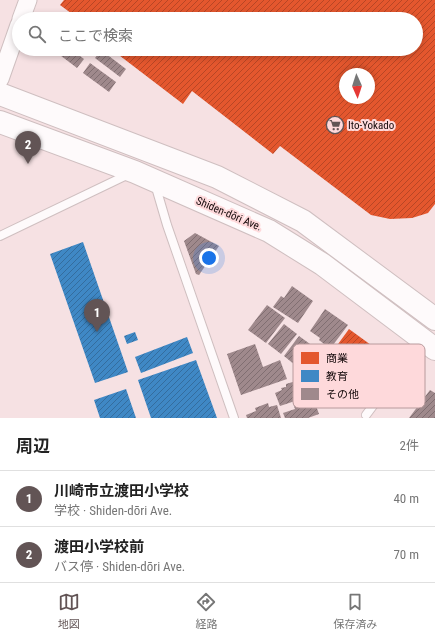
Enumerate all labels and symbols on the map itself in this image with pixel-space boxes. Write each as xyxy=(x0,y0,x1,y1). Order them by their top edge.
north arrow xyxy=(339,68,375,104)
supermarket icon: Ito-Yokado xyxy=(325,115,345,135)
place label: Ito-Yokado xyxy=(348,119,395,132)
pin: 2 xyxy=(15,131,41,164)
street label: Shiden-dōri Ave. xyxy=(194,194,264,234)
your location xyxy=(199,248,219,268)
pin: 1 xyxy=(84,299,110,332)
legend xyxy=(293,344,425,408)
text: 商業 xyxy=(326,352,348,365)
text: 教育 xyxy=(326,370,348,383)
text: その他 xyxy=(326,388,359,401)

